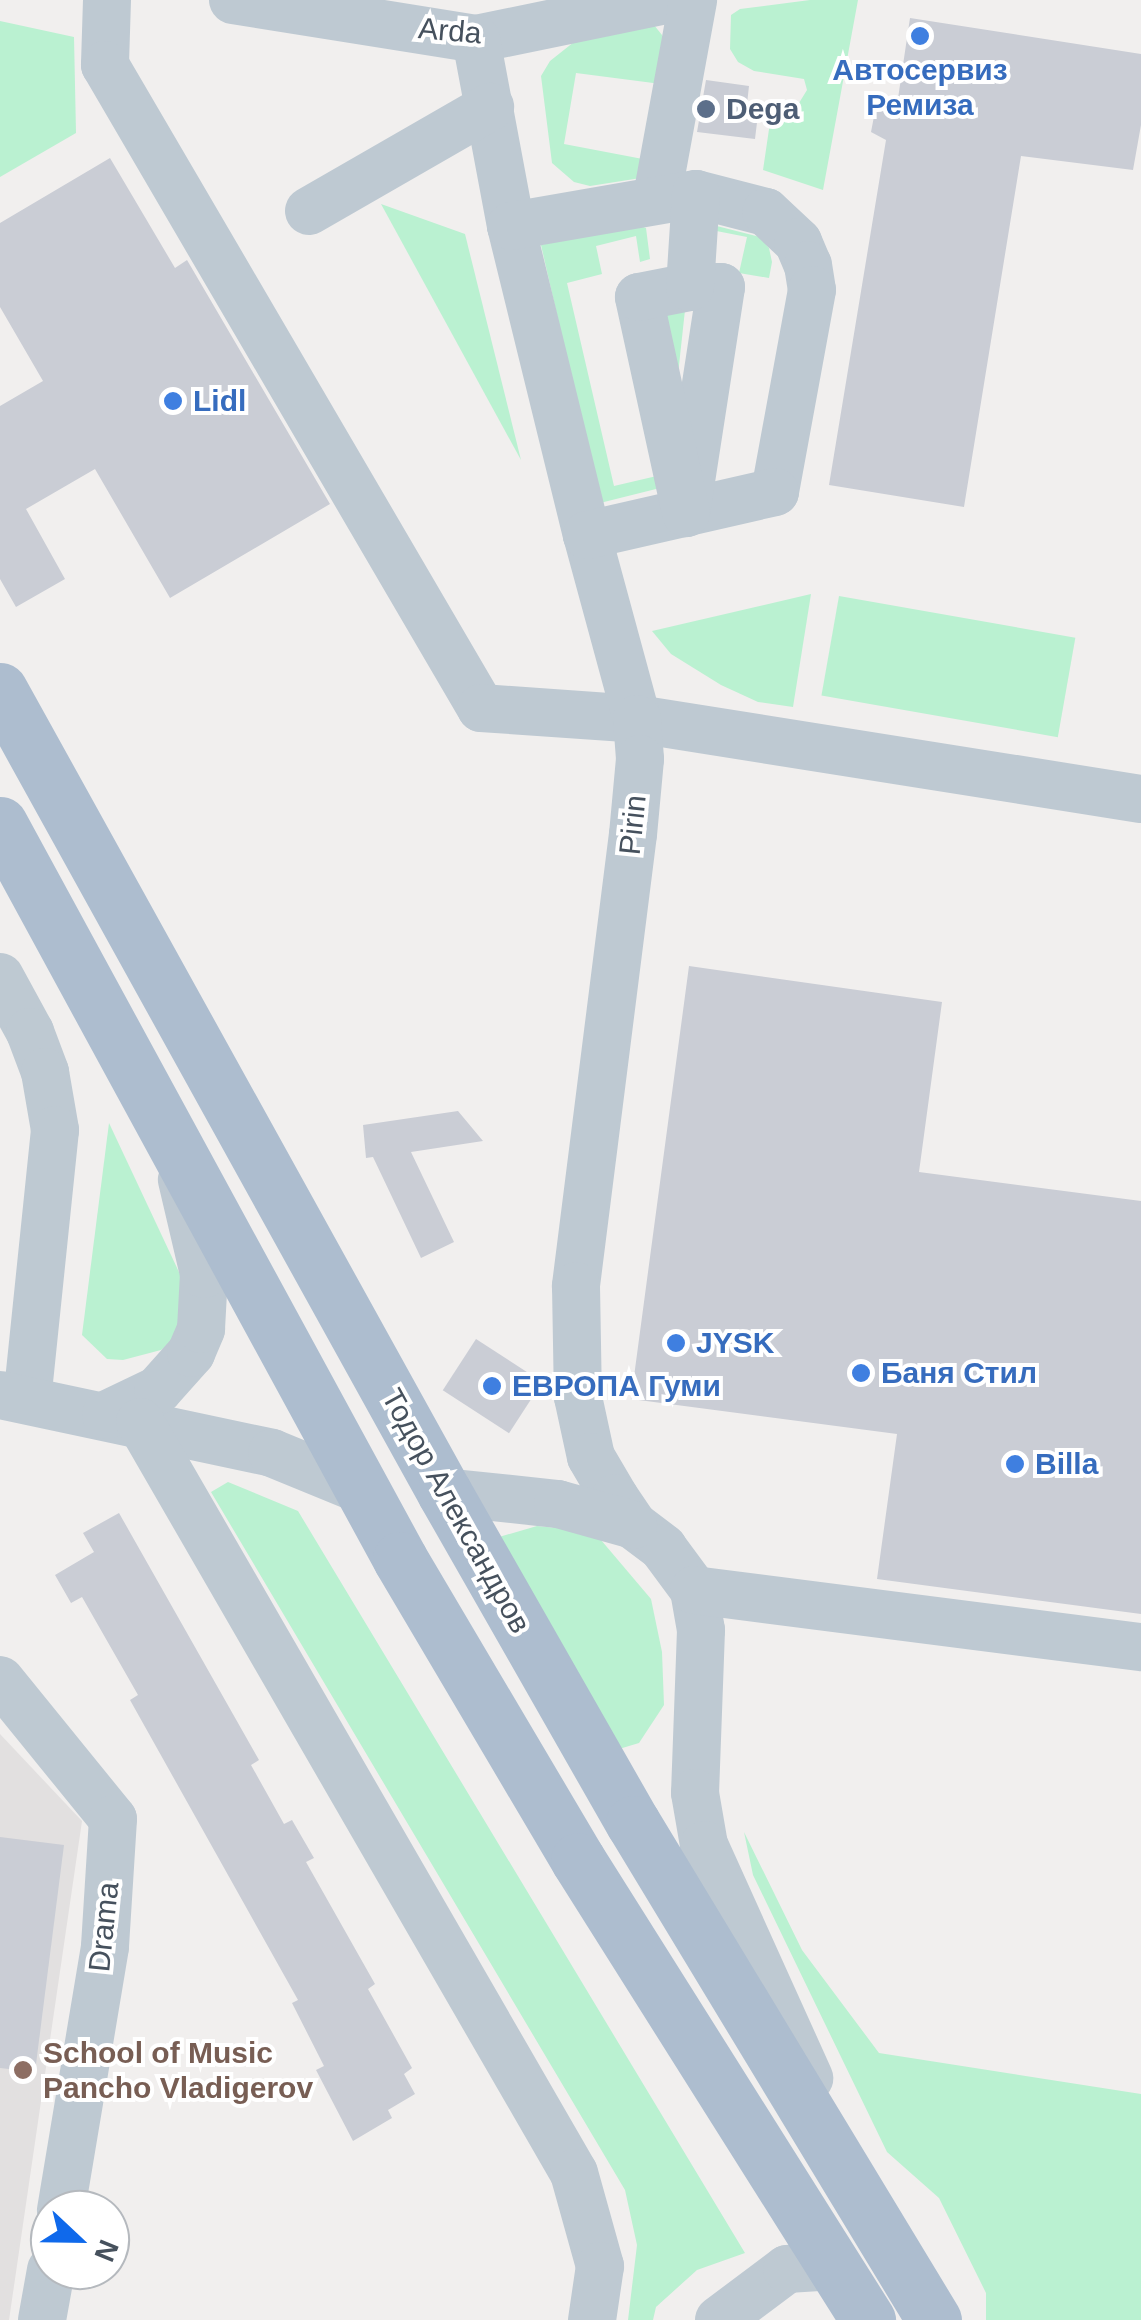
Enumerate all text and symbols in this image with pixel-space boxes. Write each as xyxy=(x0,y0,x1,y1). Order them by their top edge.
street label: Arda xyxy=(417,10,483,52)
marker: Автосервиз Ремиза xyxy=(909,25,931,47)
place label: Автосервиз Ремиза xyxy=(832,52,1008,122)
place label: Dega xyxy=(726,91,799,127)
marker: Dega xyxy=(695,98,717,120)
place label: Lidl xyxy=(193,383,246,419)
marker: Lidl xyxy=(162,390,184,412)
street label: Pirin xyxy=(612,793,654,857)
place label: JYSK xyxy=(696,1325,774,1361)
marker: JYSK xyxy=(665,1332,687,1354)
place label: Баня Стил xyxy=(881,1355,1037,1391)
marker: Баня Стил xyxy=(850,1362,872,1384)
place label: ЕВРОПА Гуми xyxy=(512,1368,721,1404)
marker: ЕВРОПА Гуми xyxy=(481,1375,503,1397)
street label: Тодор Александров xyxy=(374,1382,538,1640)
place label: Billa xyxy=(1035,1446,1098,1482)
marker: Billa xyxy=(1004,1453,1026,1475)
street label: Drama xyxy=(81,1880,127,1974)
place label: School of Music Pancho Vladigerov xyxy=(43,2035,313,2106)
marker: School of Music Pancho Vladigerov xyxy=(12,2059,34,2081)
north arrow xyxy=(30,2190,130,2290)
text: N xyxy=(88,2235,125,2266)

